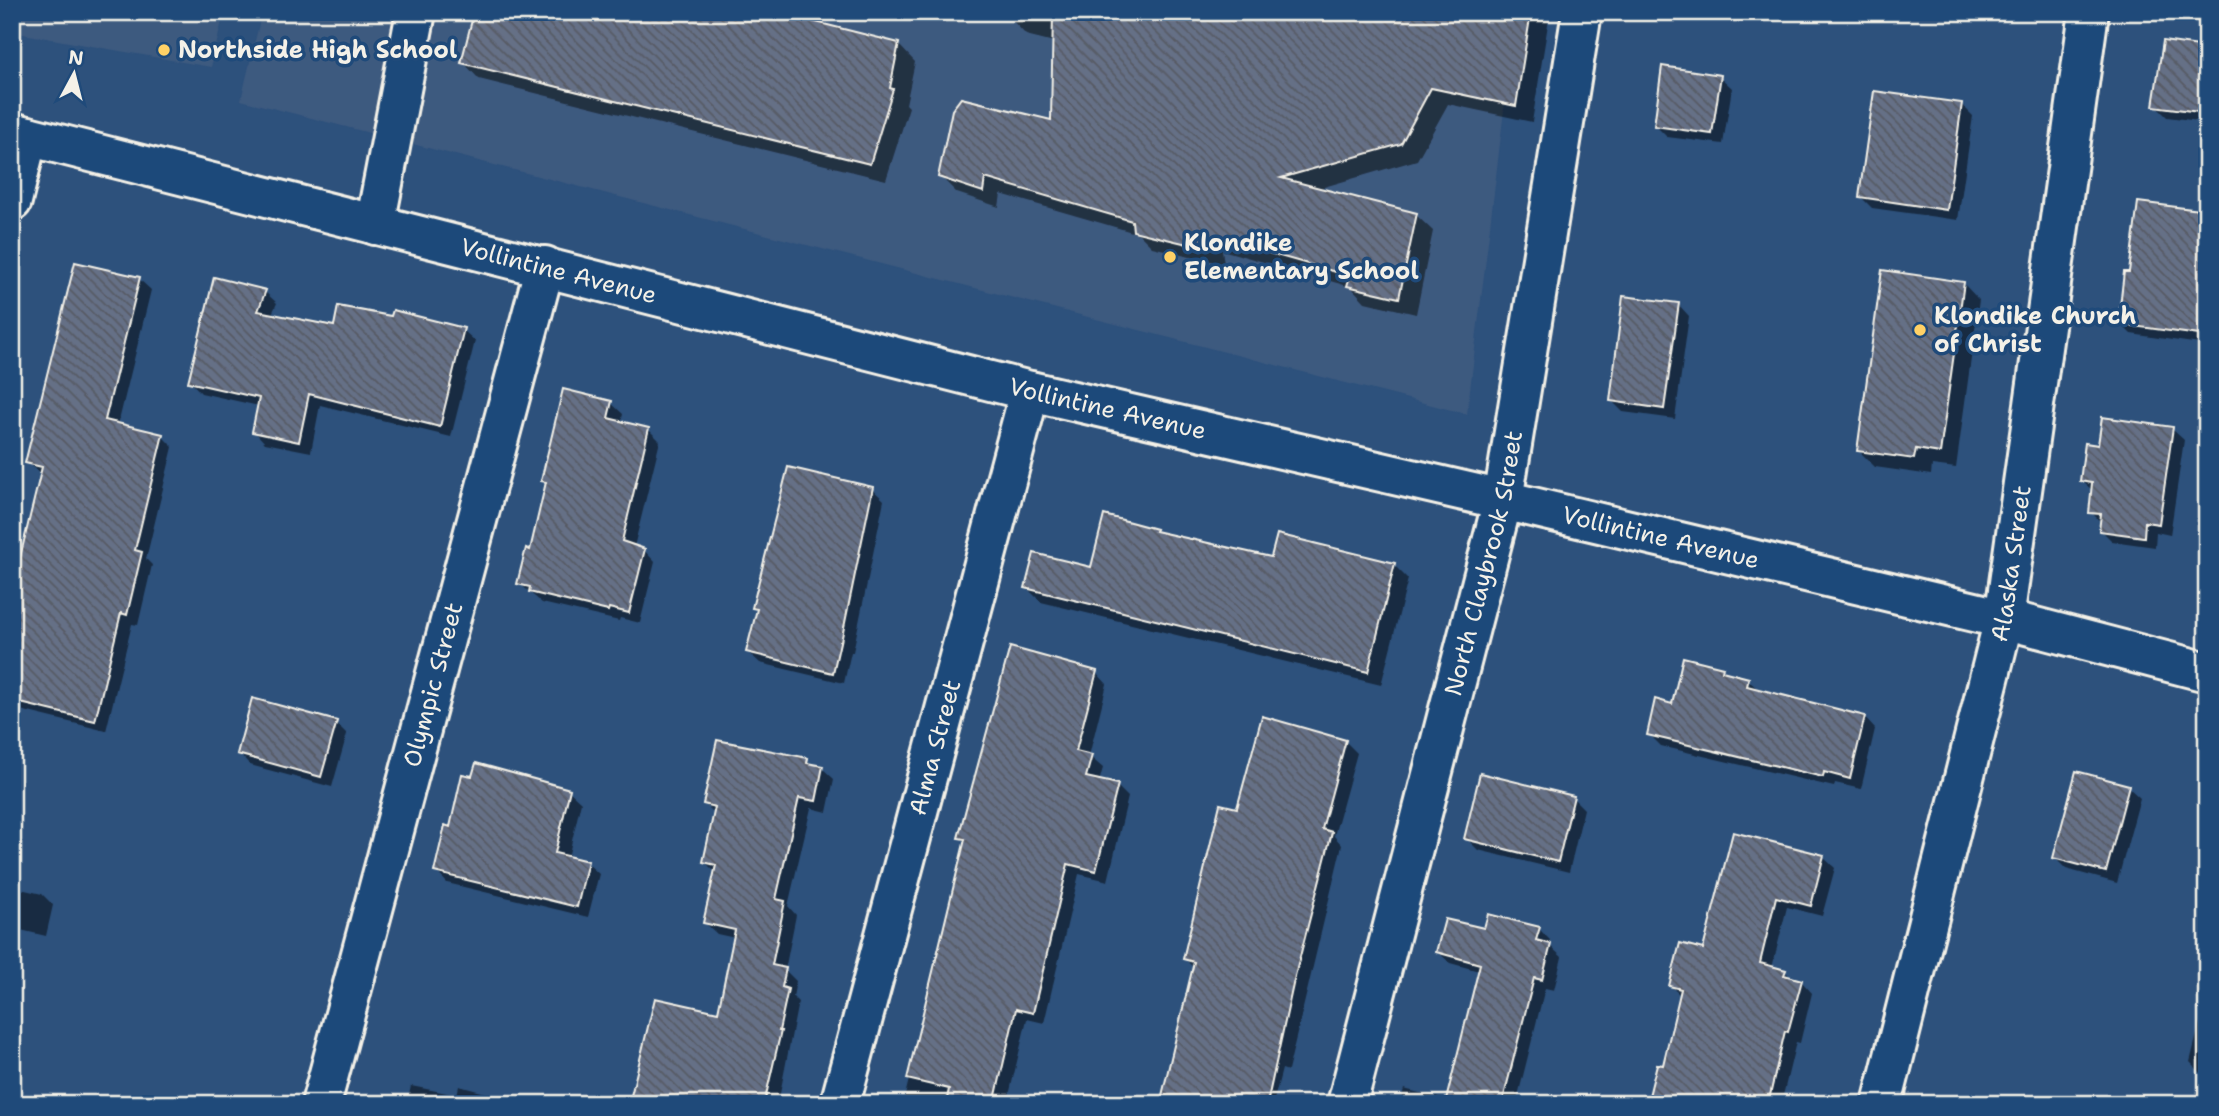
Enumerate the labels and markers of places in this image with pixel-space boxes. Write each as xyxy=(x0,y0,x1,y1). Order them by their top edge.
place label: Northside High School xyxy=(178,34,457,66)
marker: Northside High School xyxy=(156,42,172,58)
place label: Klondike Elementary School xyxy=(1184,227,1419,287)
marker: Klondike Elementary School xyxy=(1162,249,1178,265)
place label: Klondike Church of Christ xyxy=(1934,300,2136,360)
marker: Klondike Church of Christ xyxy=(1912,322,1928,338)

